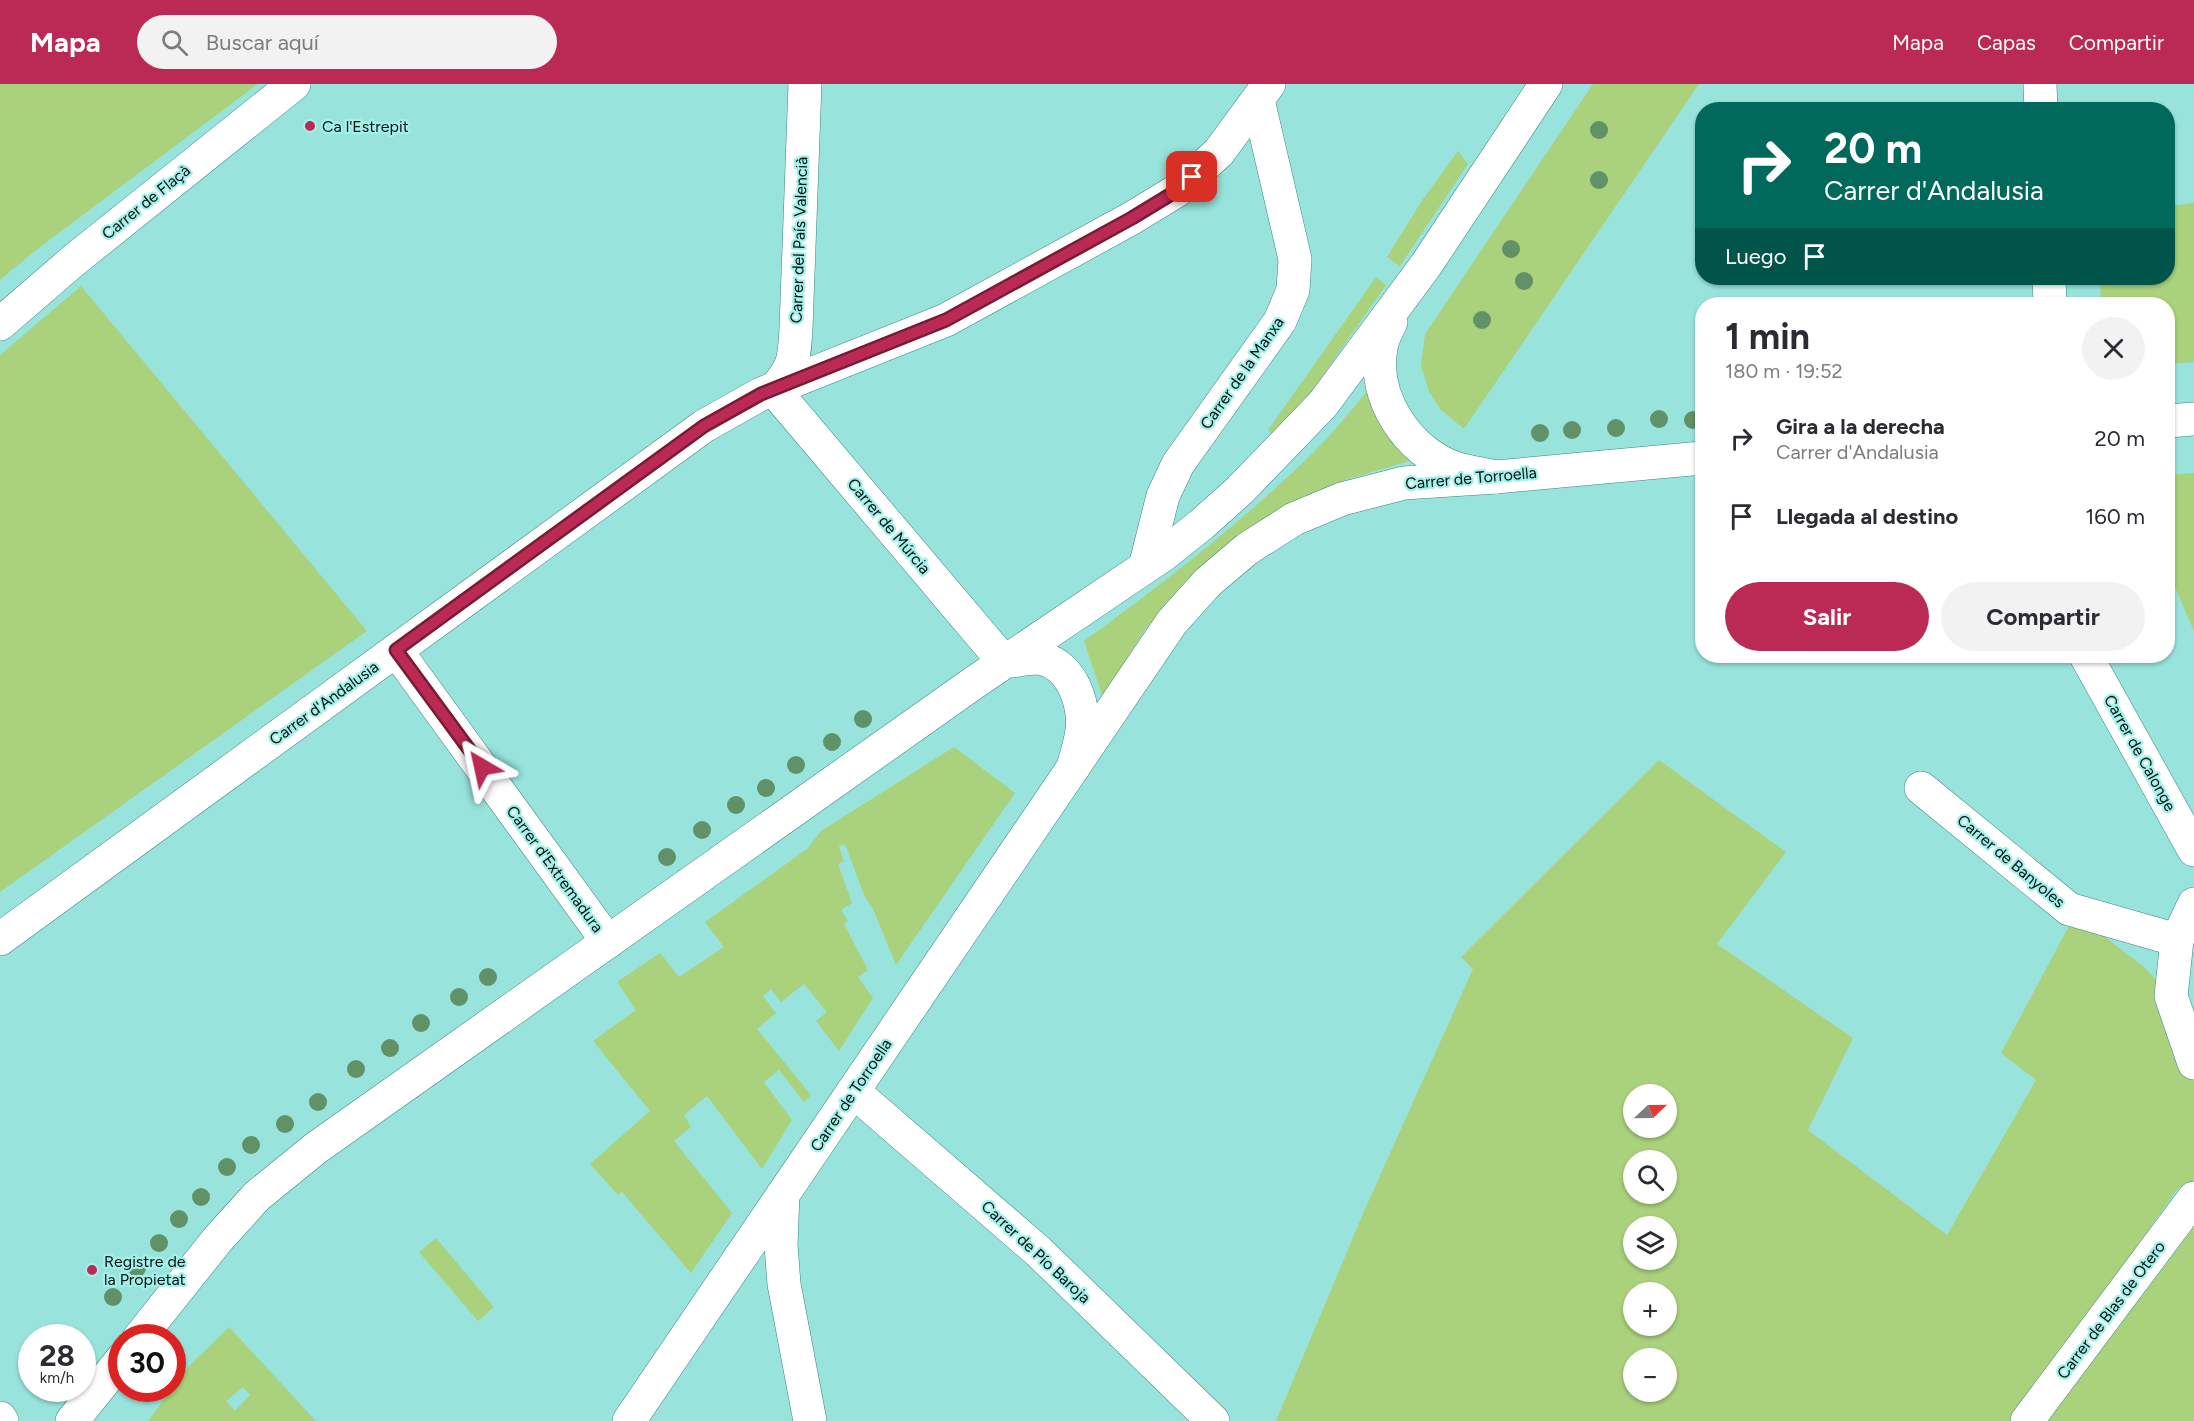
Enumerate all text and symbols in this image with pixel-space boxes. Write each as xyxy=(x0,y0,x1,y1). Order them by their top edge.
search box xyxy=(137,15,557,69)
text: Mapa xyxy=(30,25,101,59)
icon: search xyxy=(158,26,191,59)
text: Buscar aquí xyxy=(206,29,319,56)
text: Mapa xyxy=(1892,30,1944,55)
text: Capas xyxy=(1977,30,2036,55)
text: Compartir xyxy=(2069,30,2164,55)
place label: Ca l'Estrepit xyxy=(322,117,409,136)
marker: Ca l'Estrepit xyxy=(303,119,317,133)
text: 20 m xyxy=(1824,123,1922,174)
icon: right xyxy=(1725,126,1803,204)
pin xyxy=(1166,151,1217,202)
street label: Carrer del País Valencià xyxy=(787,156,811,324)
icon: arrive xyxy=(1175,160,1208,193)
street label: Carrer de Flaçà xyxy=(98,161,194,243)
text: Carrer d'Andalusia xyxy=(1824,174,2044,207)
icon: arrive xyxy=(1798,240,1831,273)
text: Luego xyxy=(1725,243,1786,270)
street label: Carrer de la Manxa xyxy=(1196,313,1288,433)
text: 1 min xyxy=(1725,315,1810,358)
button: close xyxy=(2082,317,2145,380)
text: 180 m · 19:52 xyxy=(1725,359,1843,383)
text: Gira a la derecha xyxy=(1776,413,1945,440)
icon: right xyxy=(1725,422,1758,455)
text: 20 m xyxy=(2094,425,2145,452)
text: Carrer d'Andalusia xyxy=(1776,440,1939,464)
street label: Carrer de Torroella xyxy=(1405,463,1537,493)
street label: Carrer de Múrcia xyxy=(843,474,935,578)
icon: arrive xyxy=(1725,500,1758,533)
text: Llegada al destino xyxy=(1776,503,1958,530)
text: 160 m xyxy=(2085,503,2145,530)
button: Salir xyxy=(1725,582,1929,651)
button: Compartir xyxy=(1941,582,2145,651)
street label: Carrer d'Andalusia xyxy=(266,657,382,749)
street label: Carrer de Calonge xyxy=(2100,691,2180,815)
position arrow xyxy=(450,735,514,799)
street label: Carrer d'Extremadura xyxy=(503,802,607,936)
street label: Carrer de Banyoles xyxy=(1953,810,2069,912)
street label: Carrer de Torroella xyxy=(806,1035,896,1155)
north arrow xyxy=(1623,1084,1677,1138)
map controls xyxy=(1623,1084,1677,1402)
button: search xyxy=(1623,1150,1677,1204)
street label: Carrer de Pío Baroja xyxy=(978,1197,1094,1307)
button: layers xyxy=(1623,1216,1677,1270)
street label: Carrer de Blas de Otero xyxy=(2053,1237,2169,1383)
place label: Registre de la Propietat xyxy=(104,1252,186,1289)
marker: Registre de la Propietat xyxy=(85,1263,99,1277)
button: + xyxy=(1623,1282,1677,1336)
speed limit sign: 30 xyxy=(108,1324,186,1402)
text: 28 xyxy=(39,1337,75,1374)
button: − xyxy=(1623,1348,1677,1402)
text: km/h xyxy=(40,1369,74,1387)

